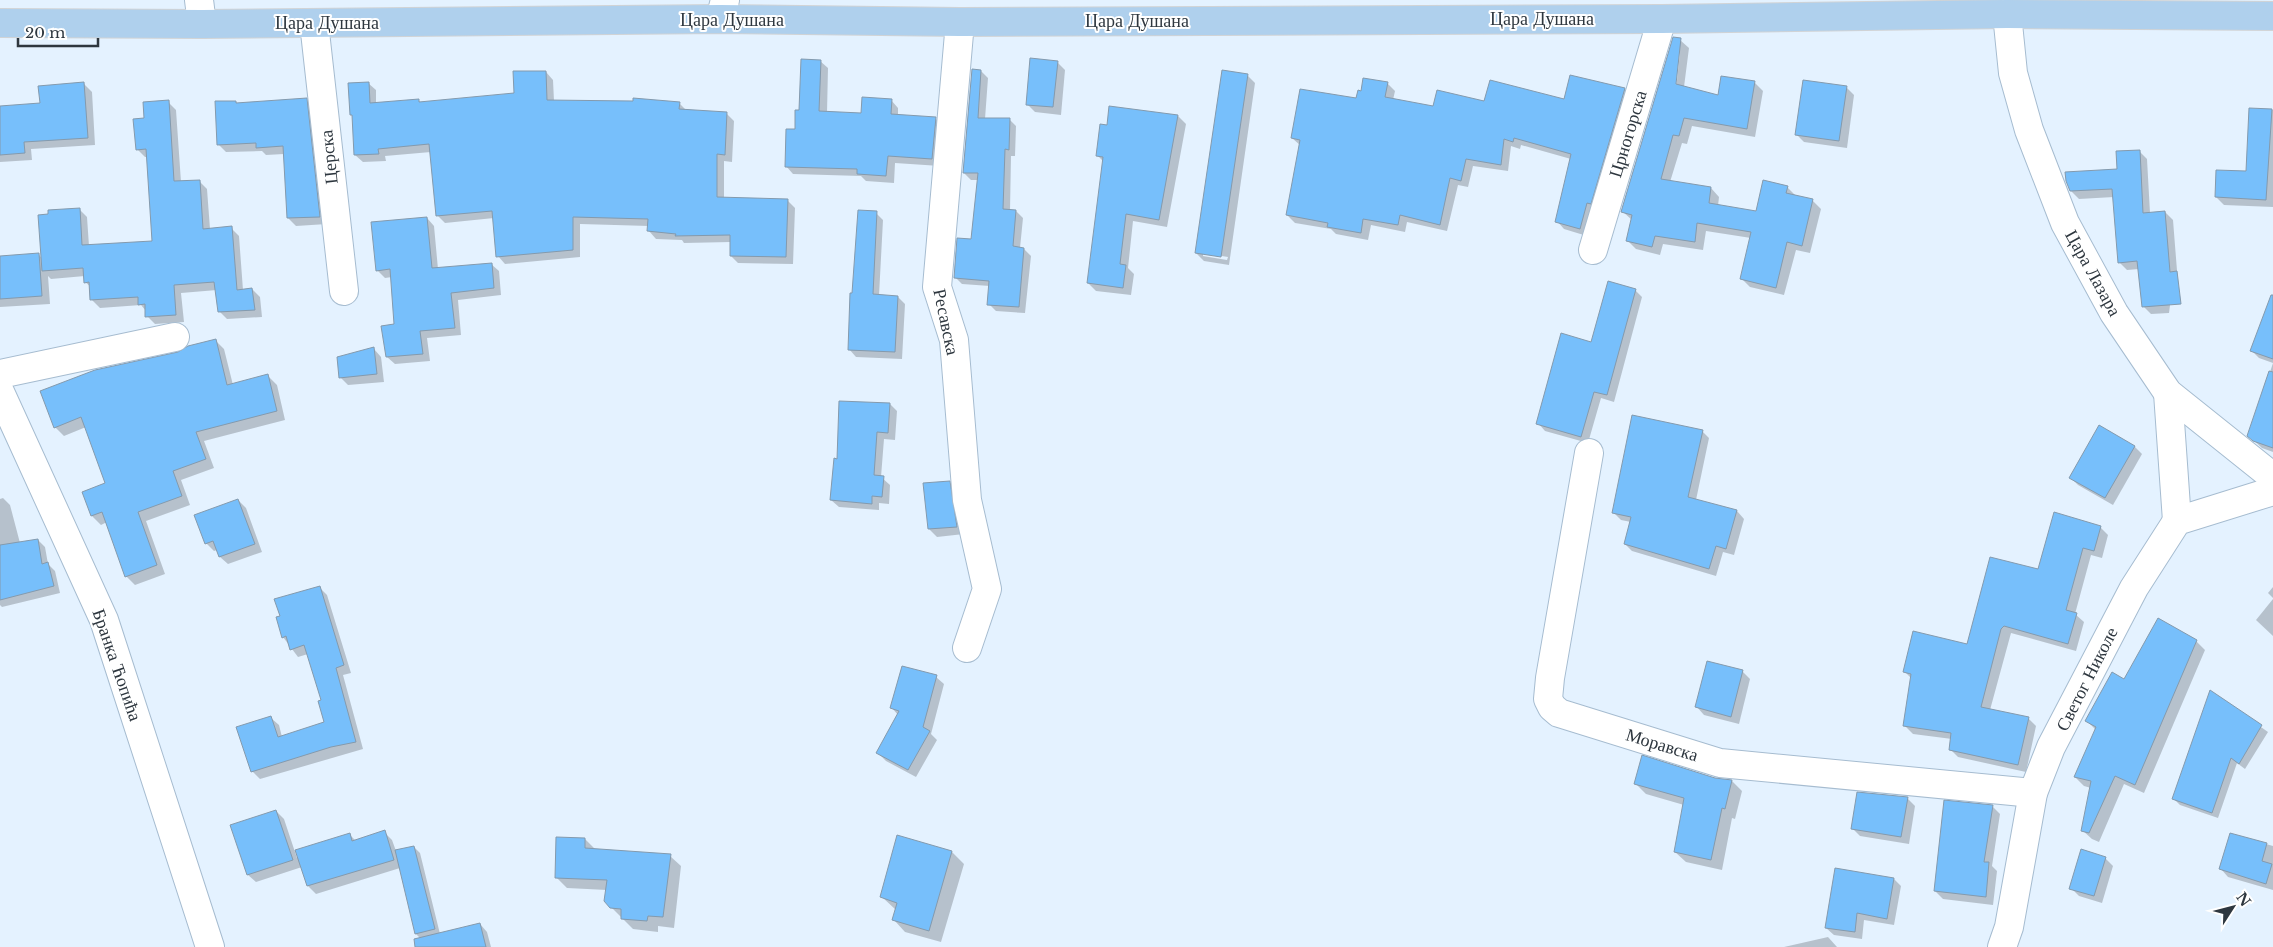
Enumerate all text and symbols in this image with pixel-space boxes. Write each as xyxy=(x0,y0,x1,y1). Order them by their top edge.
street label: Цара Душана xyxy=(1490,8,1594,30)
street label: Цара Душана xyxy=(680,9,784,31)
street label: Цара Душана xyxy=(1085,10,1189,32)
street label: Цара Душана xyxy=(275,12,379,34)
scale bar xyxy=(18,15,98,47)
text: 20 m xyxy=(25,23,65,42)
street label: Црногорска xyxy=(1604,88,1652,180)
street label: Церска xyxy=(315,129,343,185)
street label: Цара Лазара xyxy=(2060,226,2126,320)
street label: Ресавска xyxy=(928,287,964,357)
street label: Бранка Ћопића xyxy=(88,606,146,724)
street label: Светог Николе xyxy=(2051,623,2123,735)
street label: Моравска xyxy=(1623,724,1701,766)
north arrow xyxy=(2208,882,2258,932)
text: N xyxy=(2232,889,2255,910)

